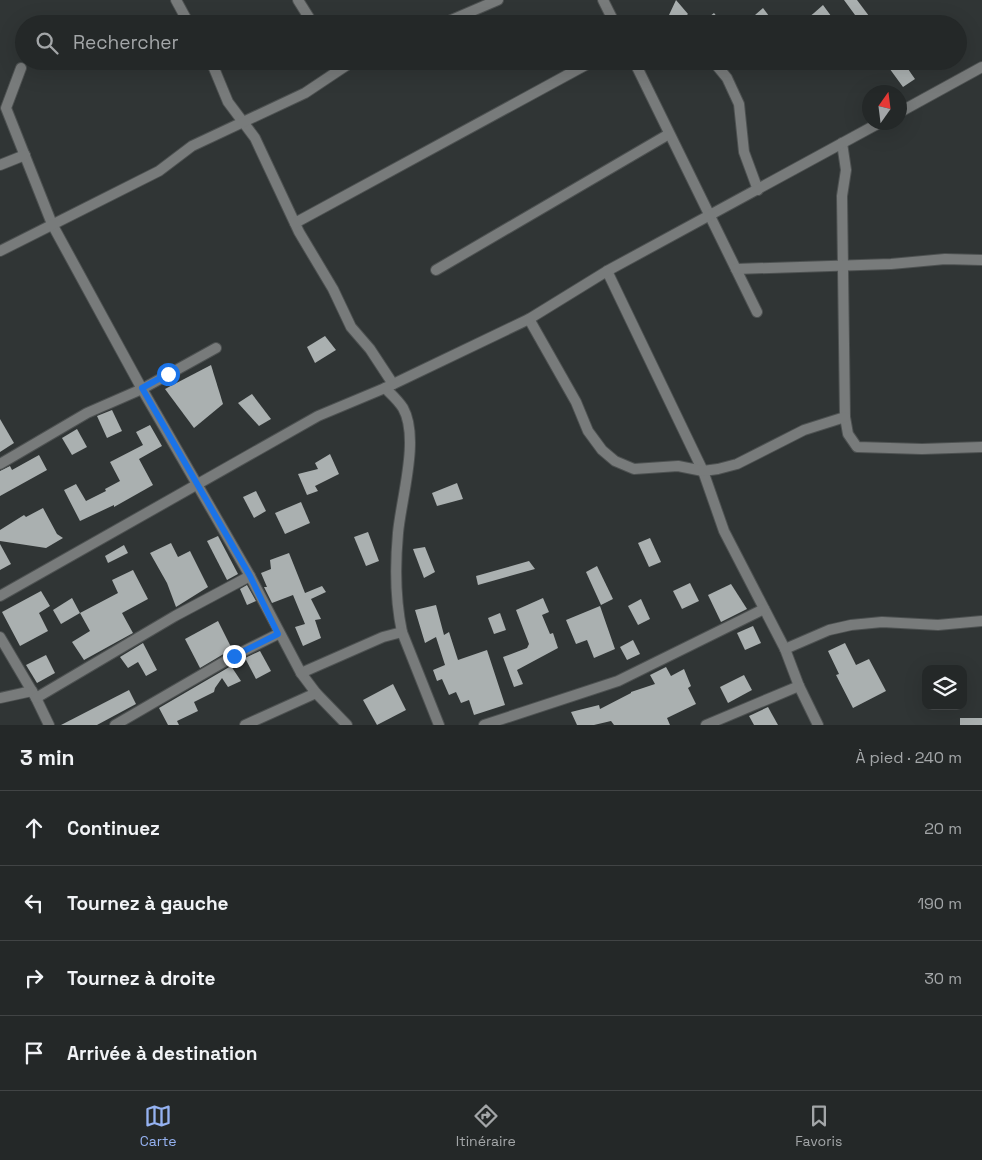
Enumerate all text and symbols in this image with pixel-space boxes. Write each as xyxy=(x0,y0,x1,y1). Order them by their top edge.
search box xyxy=(15,15,967,70)
icon: search xyxy=(33,29,61,57)
text: Rechercher xyxy=(73,30,179,55)
north arrow xyxy=(862,85,907,130)
route start xyxy=(157,363,180,386)
route end xyxy=(223,645,246,668)
map controls xyxy=(922,665,967,710)
button: layers xyxy=(922,665,967,710)
text: 3 min xyxy=(20,744,75,771)
text: À pied · 240 m xyxy=(856,747,962,768)
icon: ahead xyxy=(20,814,48,842)
text: Continuez xyxy=(67,816,160,841)
text: 20 m xyxy=(924,818,962,839)
icon: left xyxy=(20,889,48,917)
text: Tournez à gauche xyxy=(67,891,229,916)
text: 190 m xyxy=(917,893,962,914)
icon: right xyxy=(20,964,48,992)
text: Tournez à droite xyxy=(67,966,216,991)
text: 30 m xyxy=(924,968,962,989)
icon: arrive xyxy=(20,1039,48,1067)
text: Arrivée à destination xyxy=(67,1041,257,1066)
tab: Carte xyxy=(140,1102,176,1150)
tab: Itinéraire xyxy=(456,1102,516,1150)
tab: Favoris xyxy=(795,1102,842,1150)

